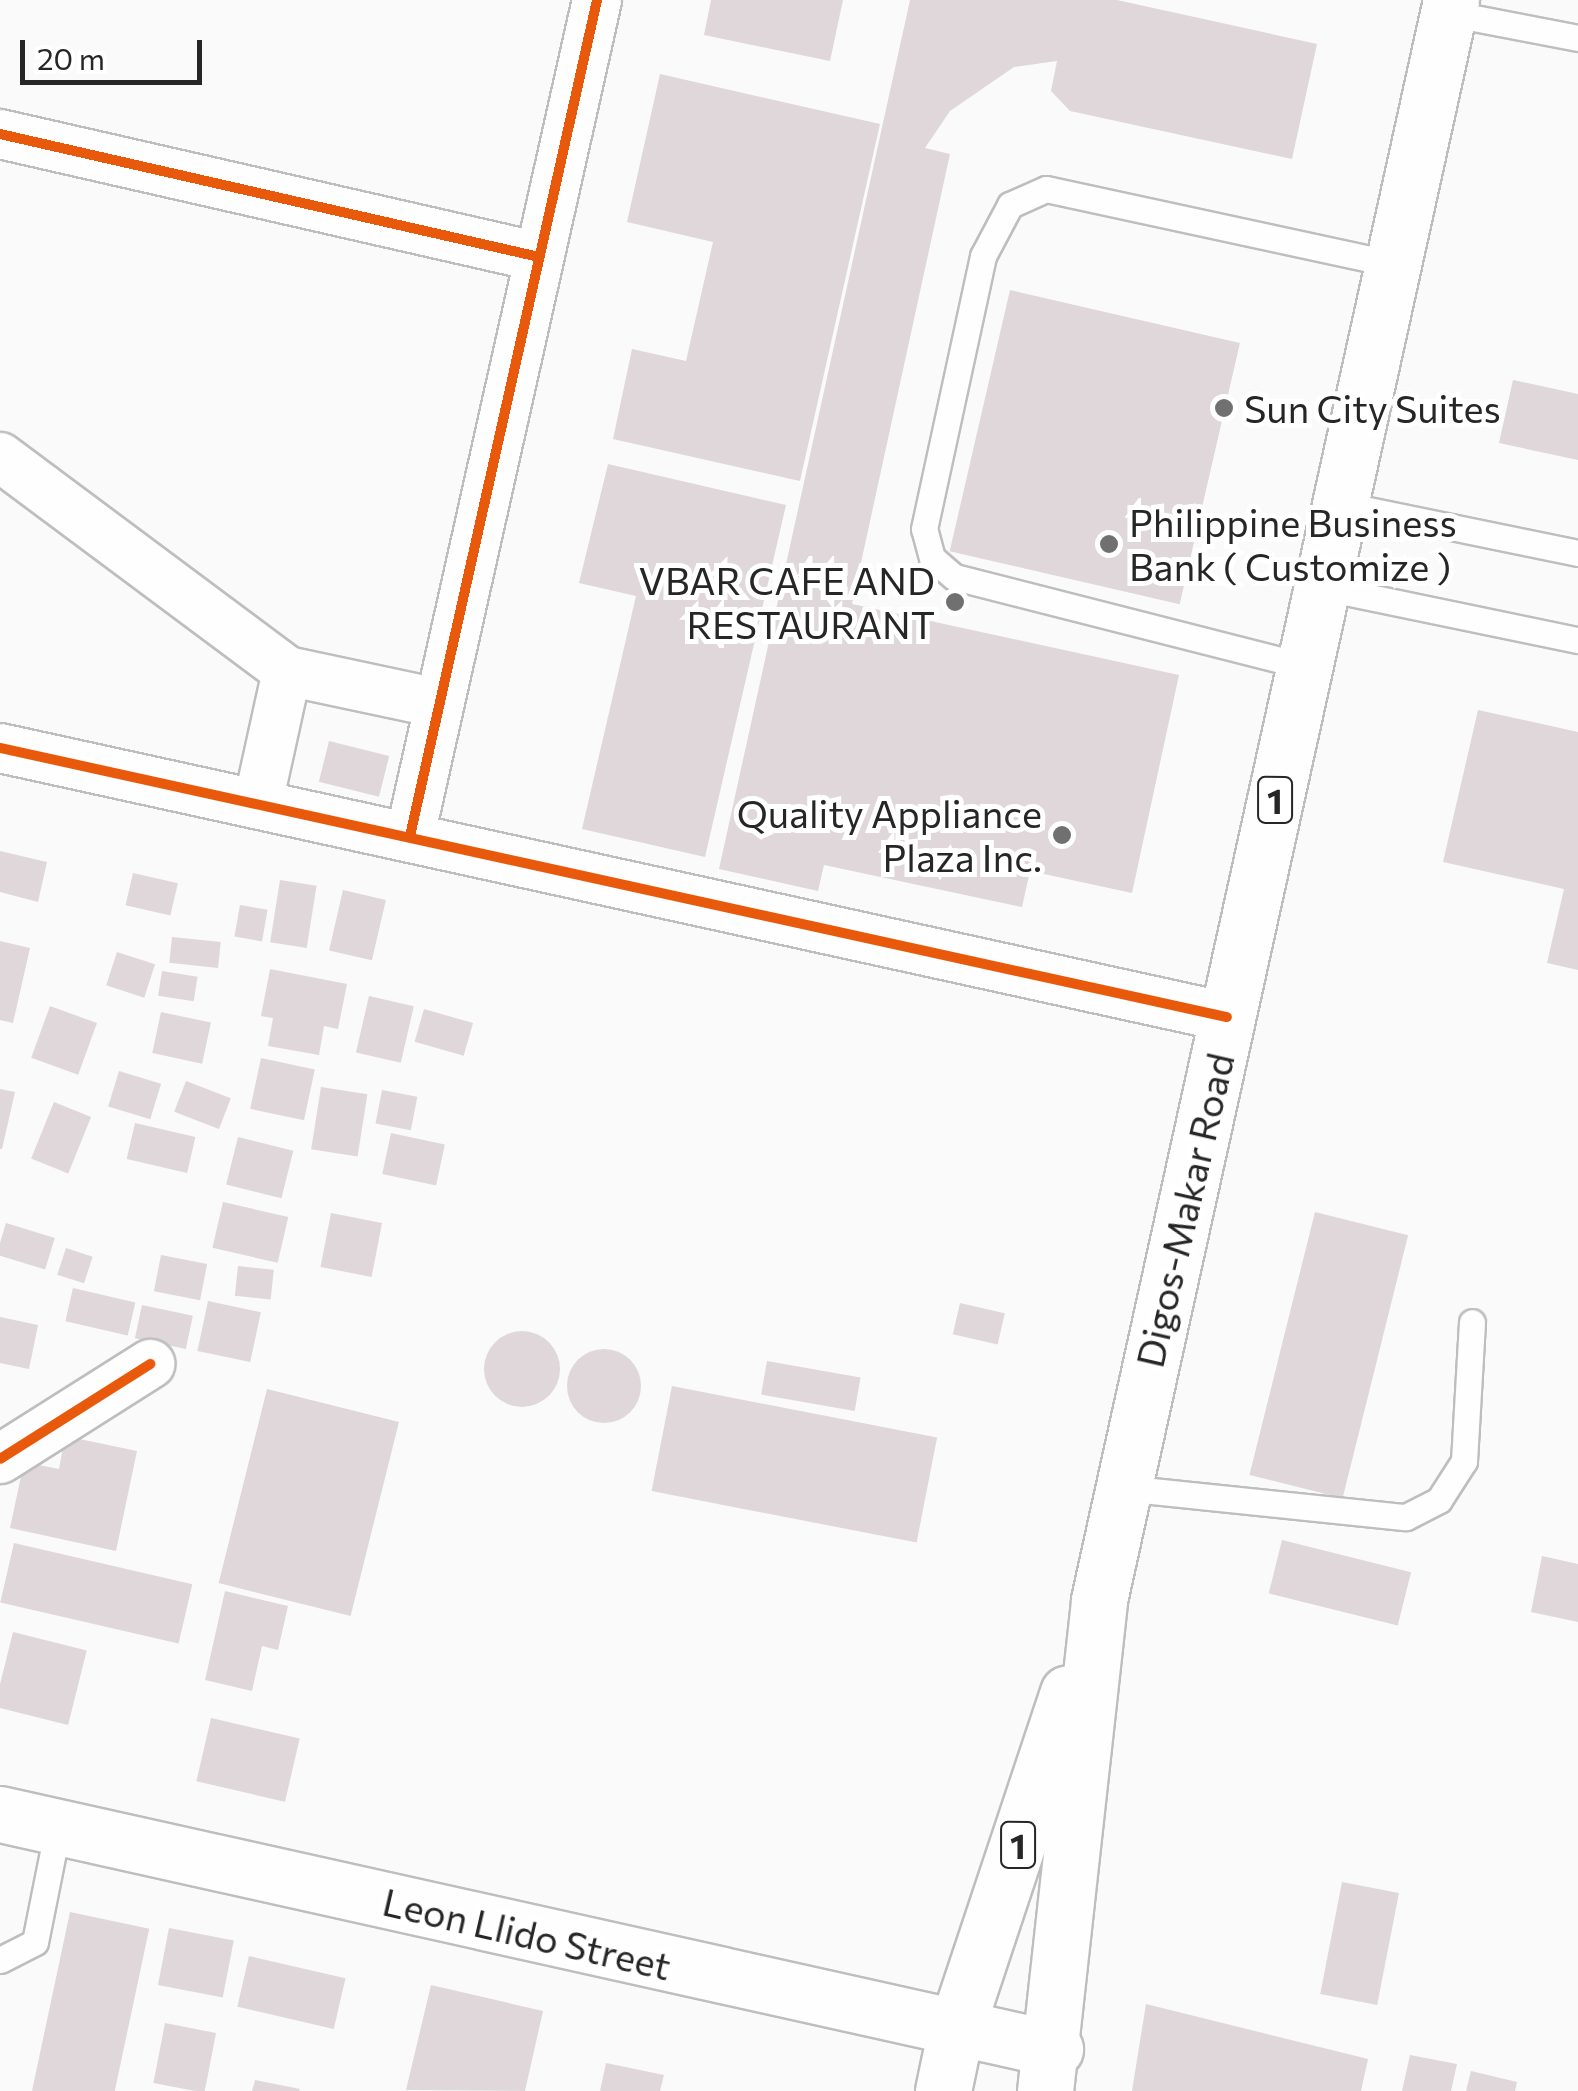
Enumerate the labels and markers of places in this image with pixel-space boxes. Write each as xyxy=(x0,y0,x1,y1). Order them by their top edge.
place label: Sun City Suites xyxy=(1244,385,1501,431)
marker: Sun City Suites xyxy=(1213,397,1235,419)
place label: Philippine Business Bank ( Customize ) xyxy=(1129,499,1457,588)
marker: Philippine Business Bank ( Customize ) xyxy=(1098,533,1120,555)
place label: VBAR CAFE AND RESTAURANT xyxy=(639,557,935,646)
marker: VBAR CAFE AND RESTAURANT xyxy=(944,591,966,613)
place label: Quality Appliance Plaza Inc. xyxy=(737,790,1042,879)
marker: Quality Appliance Plaza Inc. xyxy=(1051,824,1073,846)

